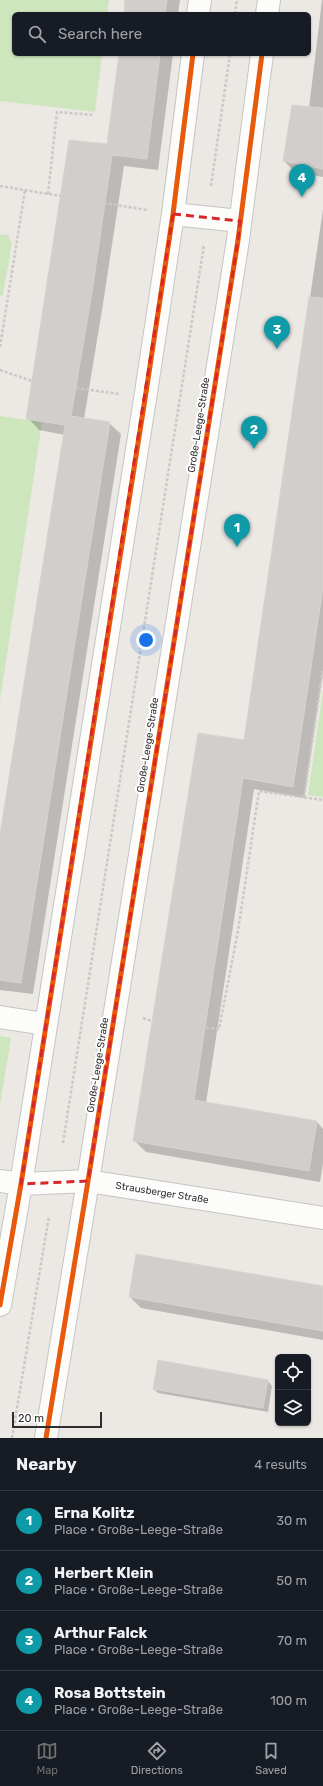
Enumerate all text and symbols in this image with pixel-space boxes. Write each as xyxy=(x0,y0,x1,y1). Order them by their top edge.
search box xyxy=(12,12,311,56)
icon: search xyxy=(26,23,48,45)
text: Search here xyxy=(58,25,142,43)
pin: 4 xyxy=(289,164,315,197)
pin: 3 xyxy=(264,316,290,349)
street label: Große-Leege-Straße xyxy=(186,376,213,474)
pin: 2 xyxy=(241,416,267,449)
pin: 1 xyxy=(224,514,250,547)
your location xyxy=(136,630,156,650)
street label: Große-Leege-Straße xyxy=(135,696,162,794)
street label: Große-Leege-Straße xyxy=(85,1016,112,1114)
street label: Strausberger Straße xyxy=(115,1180,210,1206)
map controls xyxy=(275,1354,311,1426)
button: locate xyxy=(275,1354,311,1390)
button: layers xyxy=(275,1390,311,1426)
scale bar xyxy=(12,1410,102,1429)
text: 20 m xyxy=(18,1412,44,1425)
text: Nearby xyxy=(16,1454,77,1474)
text: 4 results xyxy=(254,1457,307,1472)
text: Erna Kolitz xyxy=(54,1504,135,1522)
text: 1 xyxy=(26,1513,32,1528)
text: 30 m xyxy=(276,1513,307,1528)
text: Place · Große-Leege-Straße xyxy=(54,1522,223,1537)
text: Herbert Klein xyxy=(54,1564,153,1582)
text: 2 xyxy=(25,1573,33,1588)
text: 50 m xyxy=(276,1573,307,1588)
text: Place · Große-Leege-Straße xyxy=(54,1582,223,1597)
text: Arthur Falck xyxy=(54,1624,147,1642)
text: 3 xyxy=(25,1633,33,1648)
text: 70 m xyxy=(277,1633,307,1648)
text: Place · Große-Leege-Straße xyxy=(54,1642,223,1657)
text: Rosa Bottstein xyxy=(54,1684,166,1702)
text: 4 xyxy=(25,1693,33,1708)
text: 100 m xyxy=(270,1693,307,1708)
text: Place · Große-Leege-Straße xyxy=(54,1702,223,1717)
tab: Map xyxy=(36,1740,58,1777)
tab: Directions xyxy=(131,1740,183,1777)
tab: Saved xyxy=(255,1740,287,1777)

